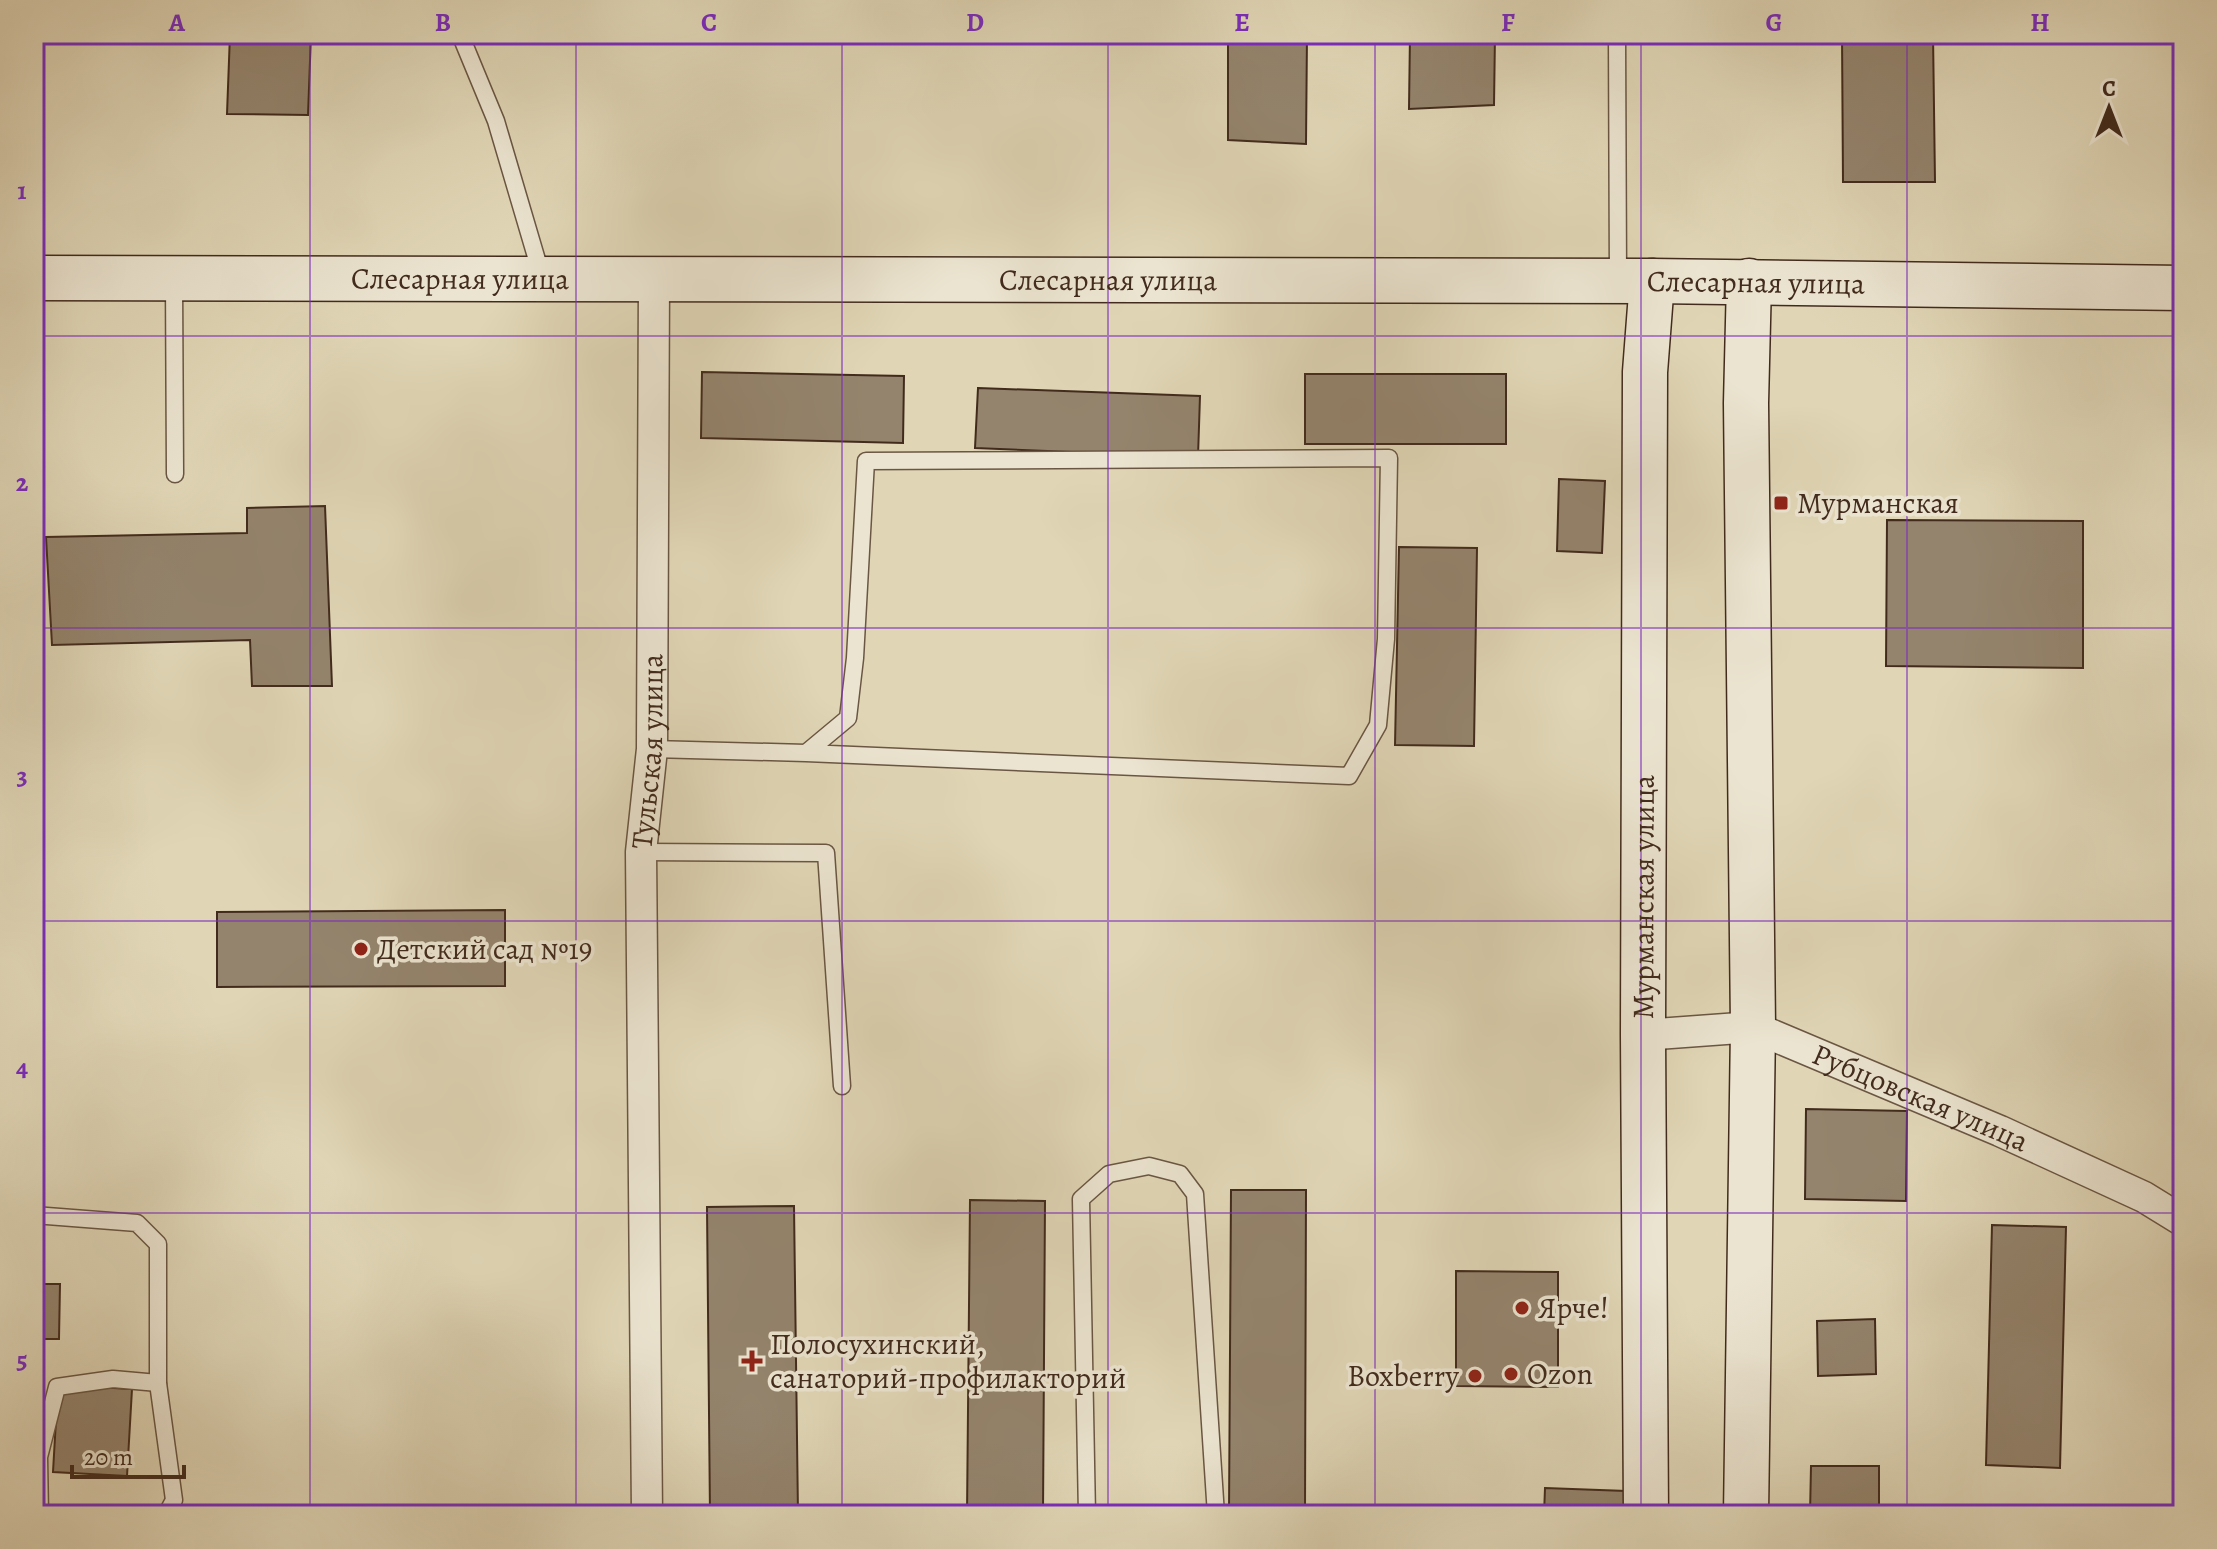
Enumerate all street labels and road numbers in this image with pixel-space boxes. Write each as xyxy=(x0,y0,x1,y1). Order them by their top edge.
street label: Слесарная улица xyxy=(351,259,569,299)
street label: Слесарная улица xyxy=(999,260,1217,300)
street label: Слесарная улица xyxy=(1647,261,1865,304)
street label: Тульская улица xyxy=(621,654,672,851)
street label: Мурманская улица xyxy=(1623,775,1664,1019)
street label: Рубцовская улица xyxy=(1806,1034,2035,1161)

